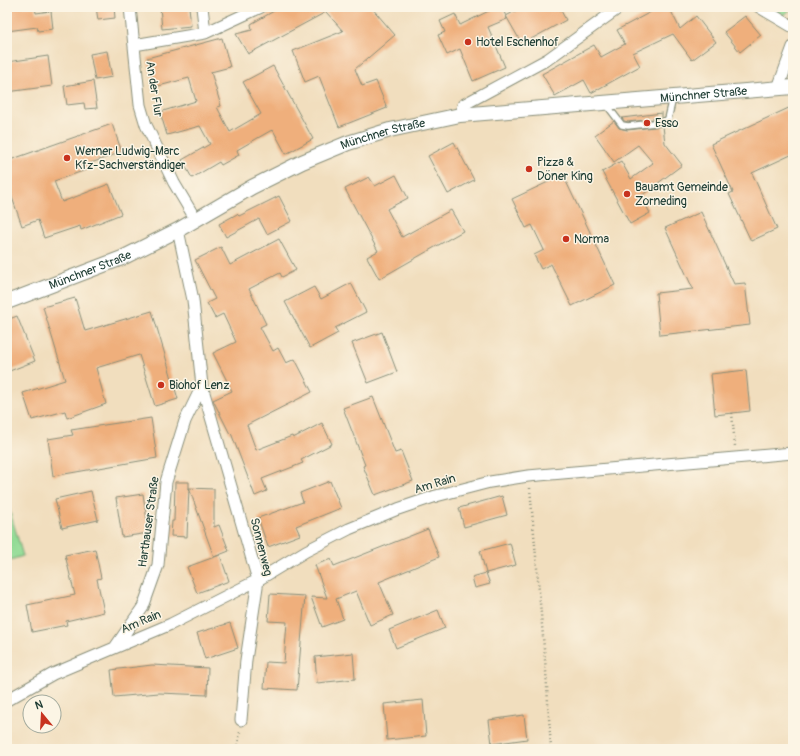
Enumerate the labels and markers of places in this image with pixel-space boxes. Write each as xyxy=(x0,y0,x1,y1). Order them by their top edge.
place label: Hotel Eschenhof xyxy=(476,35,559,50)
marker: Hotel Eschenhof xyxy=(463,37,473,47)
place label: Esso xyxy=(655,116,679,131)
marker: Esso xyxy=(642,118,652,128)
place label: Werner Ludwig-Marc Kfz-Sachverständiger xyxy=(75,144,186,173)
marker: Werner Ludwig-Marc Kfz-Sachverständiger xyxy=(62,153,72,163)
place label: Pizza & Döner King xyxy=(537,155,593,184)
marker: Pizza & Döner King xyxy=(524,164,534,174)
place label: Bauamt Gemeinde Zorneding xyxy=(635,180,728,209)
marker: Bauamt Gemeinde Zorneding xyxy=(622,189,632,199)
place label: Norma xyxy=(574,232,609,247)
marker: Norma xyxy=(561,234,571,244)
place label: Biohof Lenz xyxy=(169,378,229,393)
marker: Biohof Lenz xyxy=(156,380,166,390)

